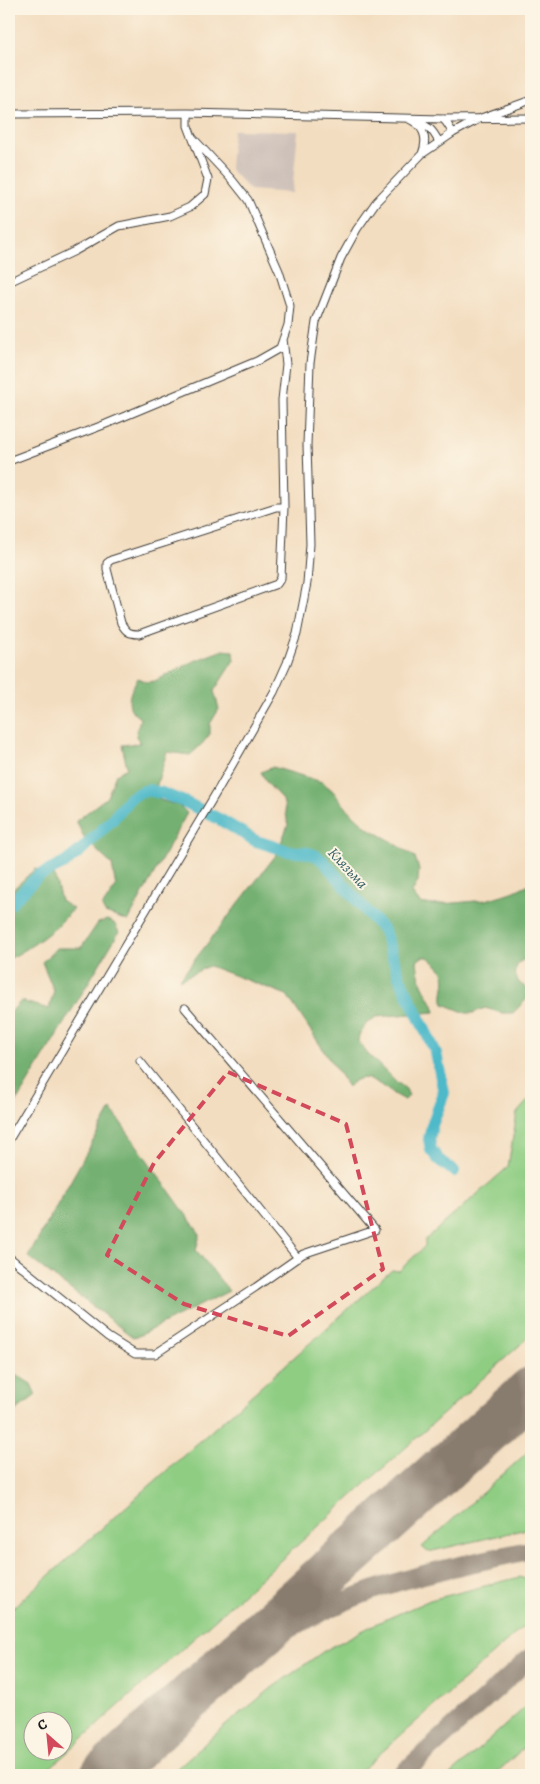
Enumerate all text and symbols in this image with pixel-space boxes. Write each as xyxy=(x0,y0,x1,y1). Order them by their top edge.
water label: Клязьма xyxy=(324,843,372,893)
north arrow xyxy=(22,1712,72,1762)
text: С xyxy=(34,1714,51,1735)

